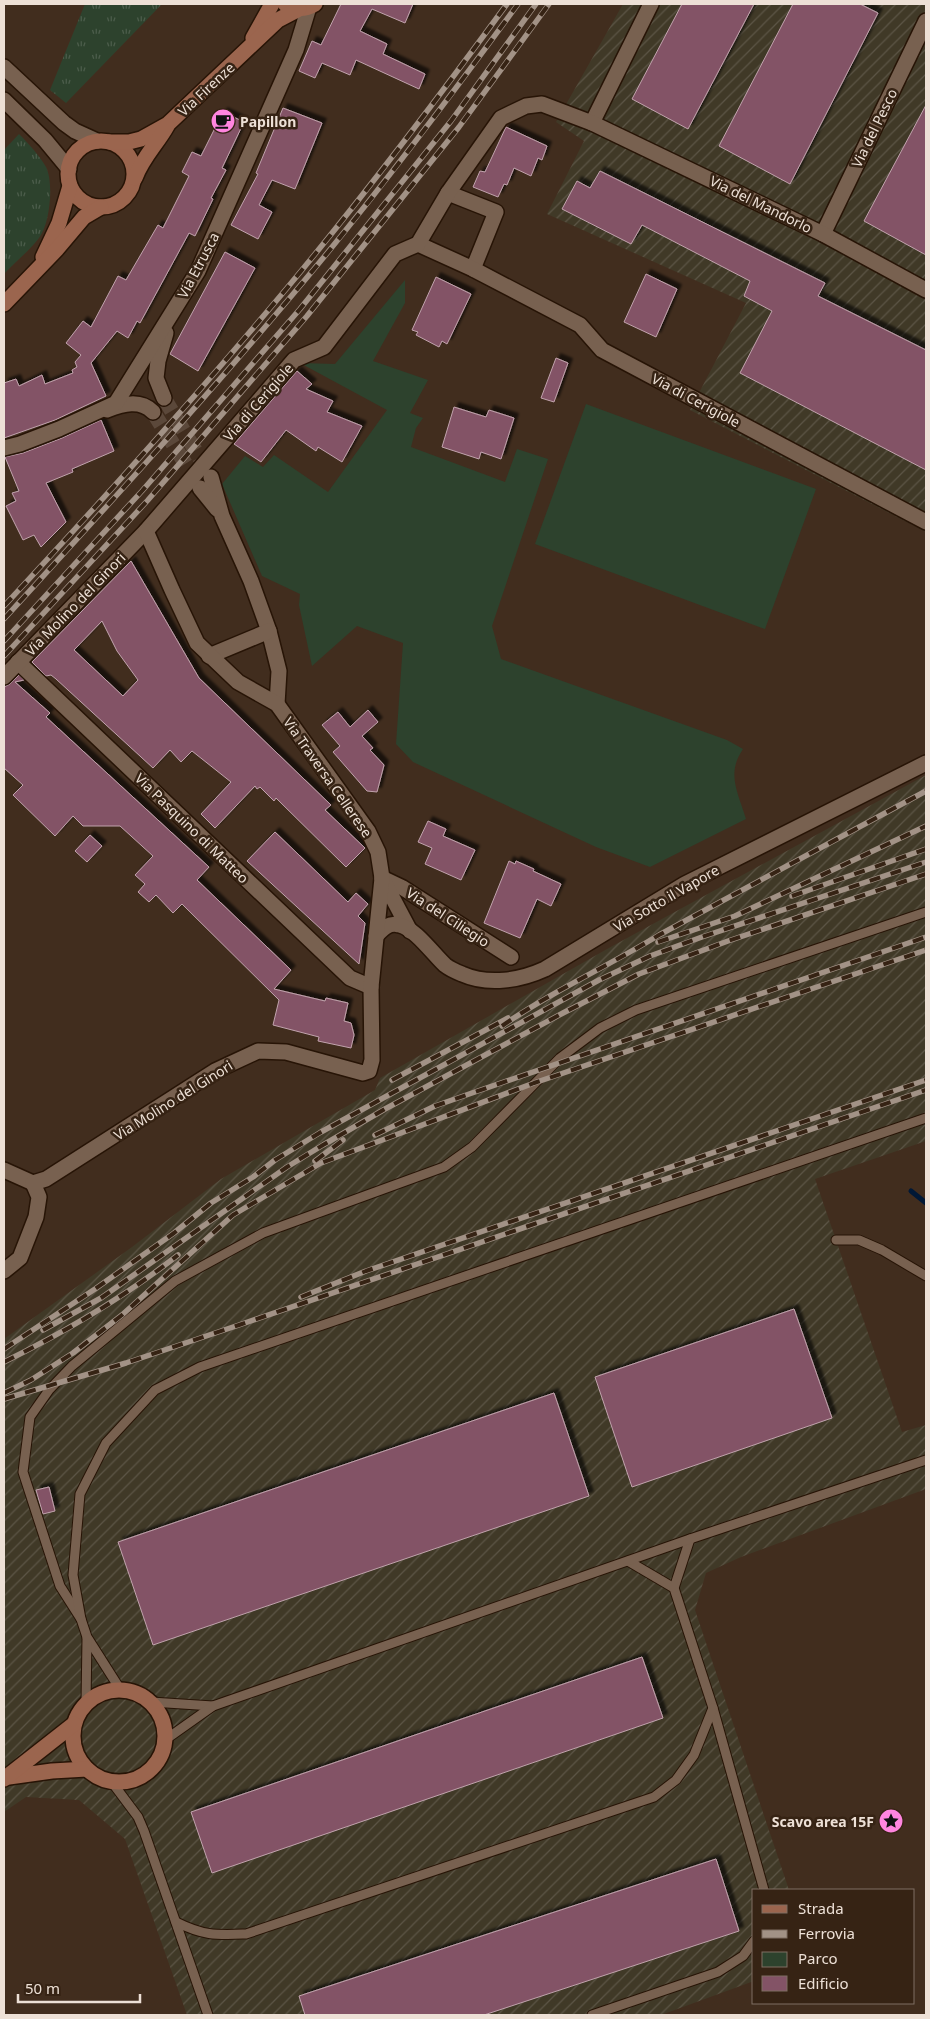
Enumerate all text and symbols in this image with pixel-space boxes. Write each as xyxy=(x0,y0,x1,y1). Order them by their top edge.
street label: Via Firenze xyxy=(174,58,238,120)
street label: Via del Pesco xyxy=(847,85,901,171)
cafe icon: Papillon xyxy=(210,108,236,134)
place label: Papillon xyxy=(240,112,296,131)
street label: Via del Mandorlo xyxy=(707,171,815,237)
street label: Via Etrusca xyxy=(173,229,223,301)
street label: Via di Cerigiole xyxy=(219,359,297,445)
street label: Via di Cerigiole xyxy=(648,369,744,431)
street label: Via Molino del Ginori xyxy=(21,548,129,660)
street label: Via Traversa Cellerese xyxy=(279,713,377,841)
street label: Via Pasquino di Matteo xyxy=(131,769,253,887)
street label: Via Sotto il Vapore xyxy=(610,860,722,936)
street label: Via del Ciliegio xyxy=(403,883,493,951)
street label: Via Molino del Ginori xyxy=(110,1056,236,1144)
place icon: Scavo area 15F xyxy=(878,1808,904,1834)
place label: Scavo area 15F xyxy=(772,1812,874,1831)
legend xyxy=(752,1889,915,2004)
text: Strada xyxy=(798,1898,844,1918)
text: Ferrovia xyxy=(798,1923,855,1943)
text: Parco xyxy=(798,1948,838,1968)
scale bar xyxy=(18,1972,140,2004)
text: Edificio xyxy=(798,1973,849,1993)
text: 50 m xyxy=(25,1978,60,1998)

